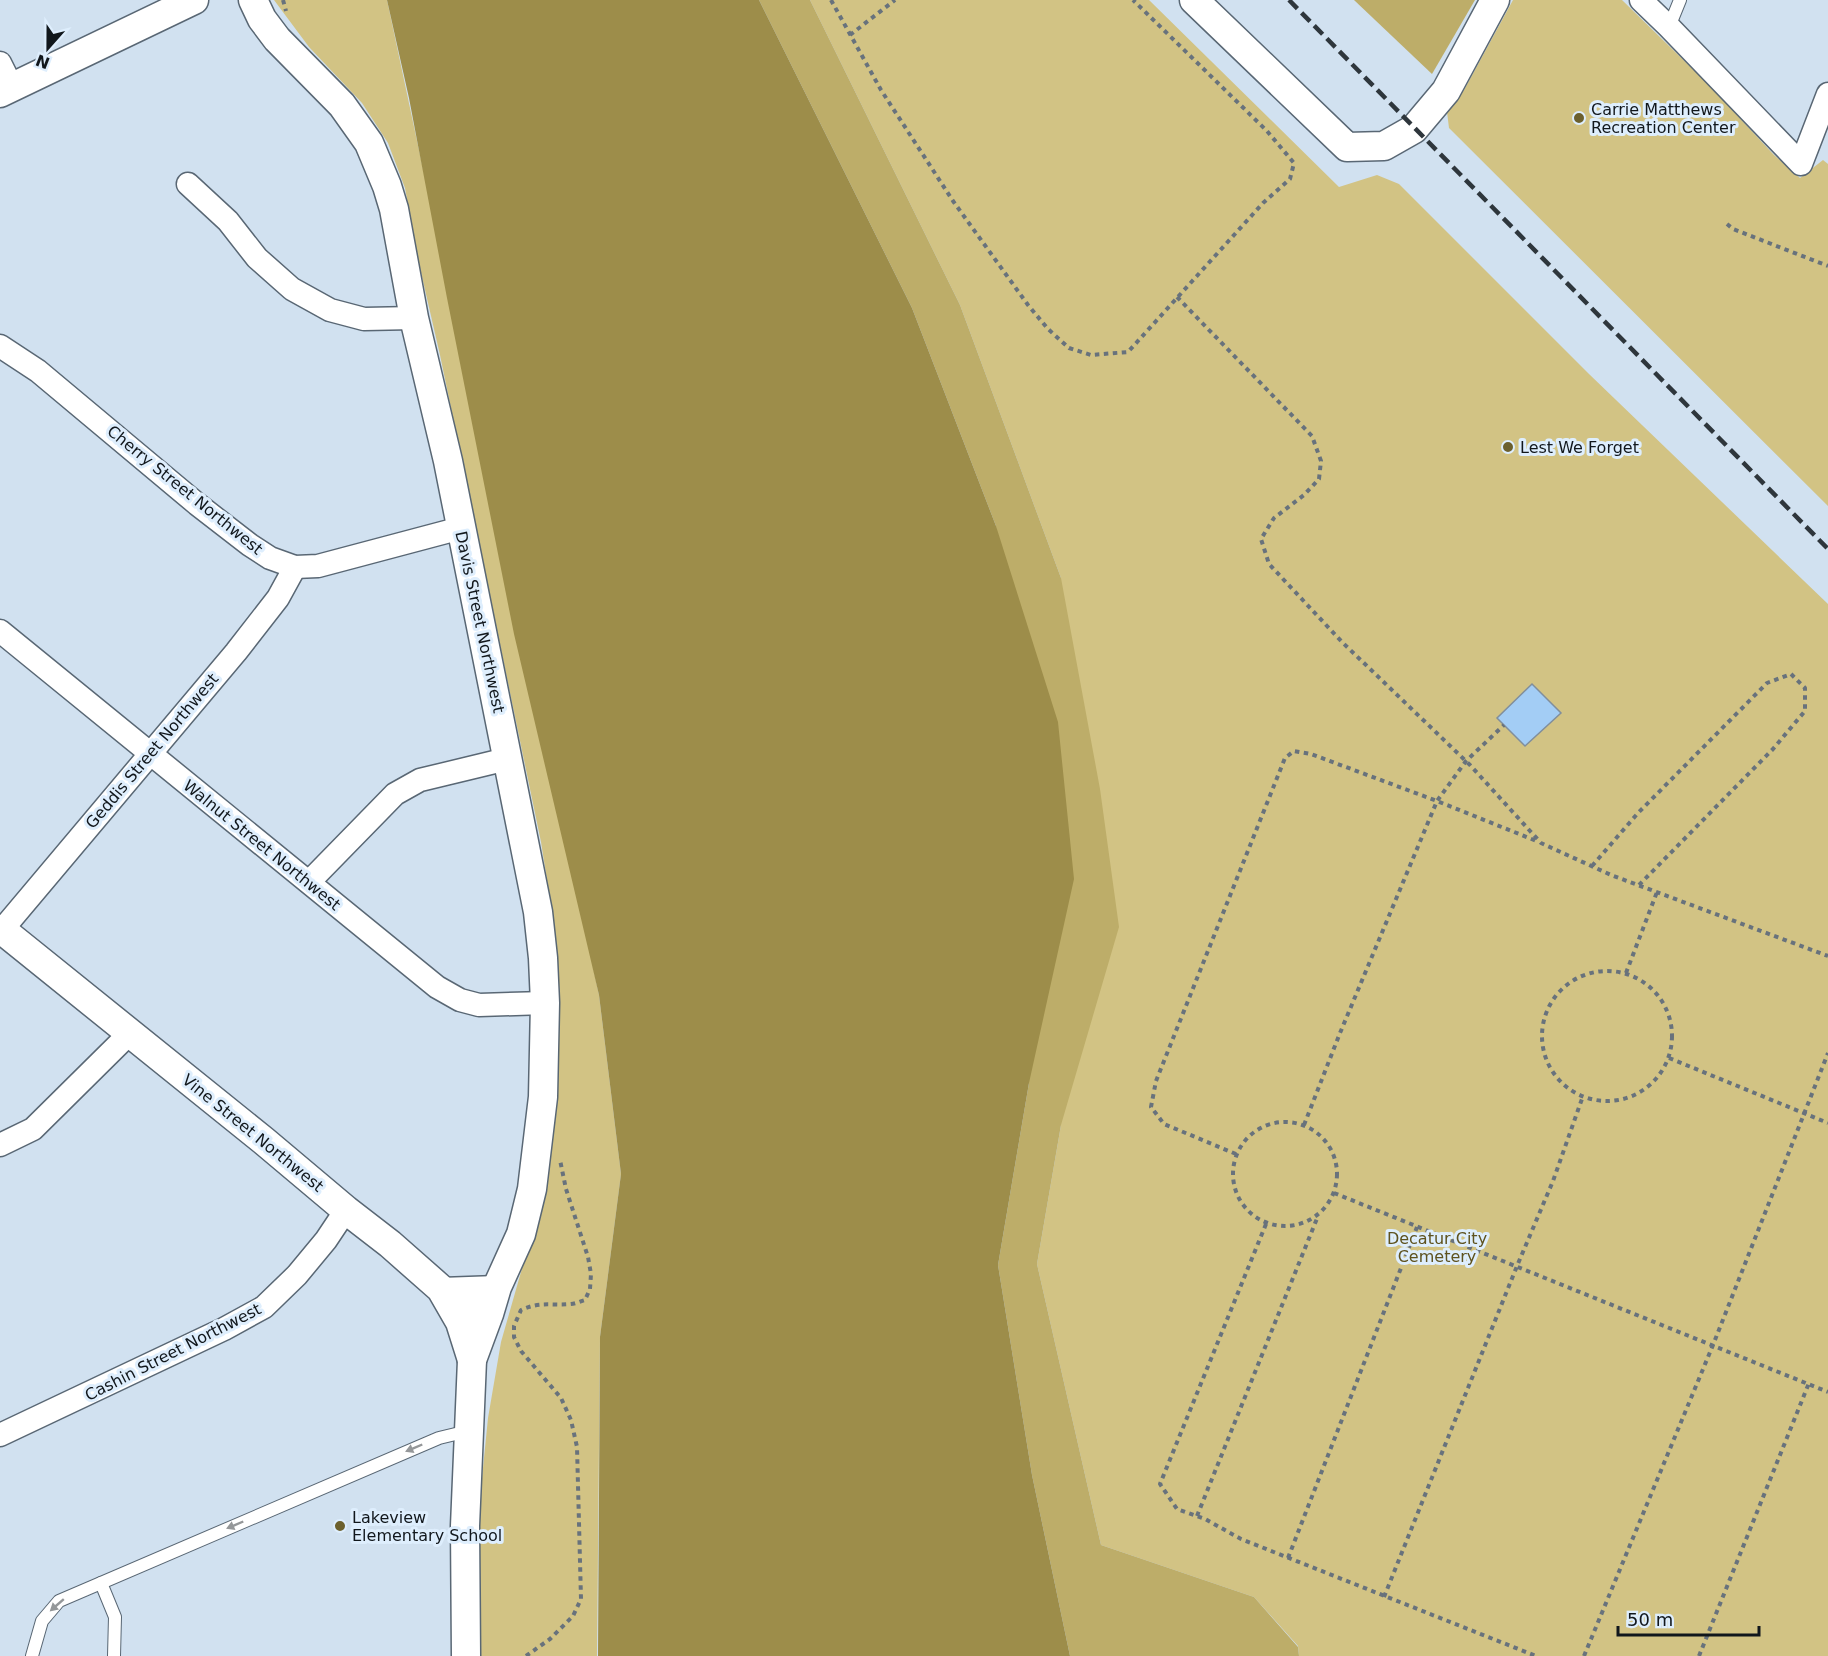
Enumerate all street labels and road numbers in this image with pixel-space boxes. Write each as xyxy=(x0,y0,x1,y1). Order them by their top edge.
street label: Cherry Street Northwest xyxy=(103,421,267,559)
street label: Davis Street Northwest xyxy=(451,529,509,715)
street label: Geddis Street Northwest xyxy=(82,670,222,832)
street label: Walnut Street Northwest xyxy=(180,776,344,914)
street label: Vine Street Northwest xyxy=(179,1070,327,1196)
street label: Cashin Street Northwest xyxy=(82,1299,264,1405)

